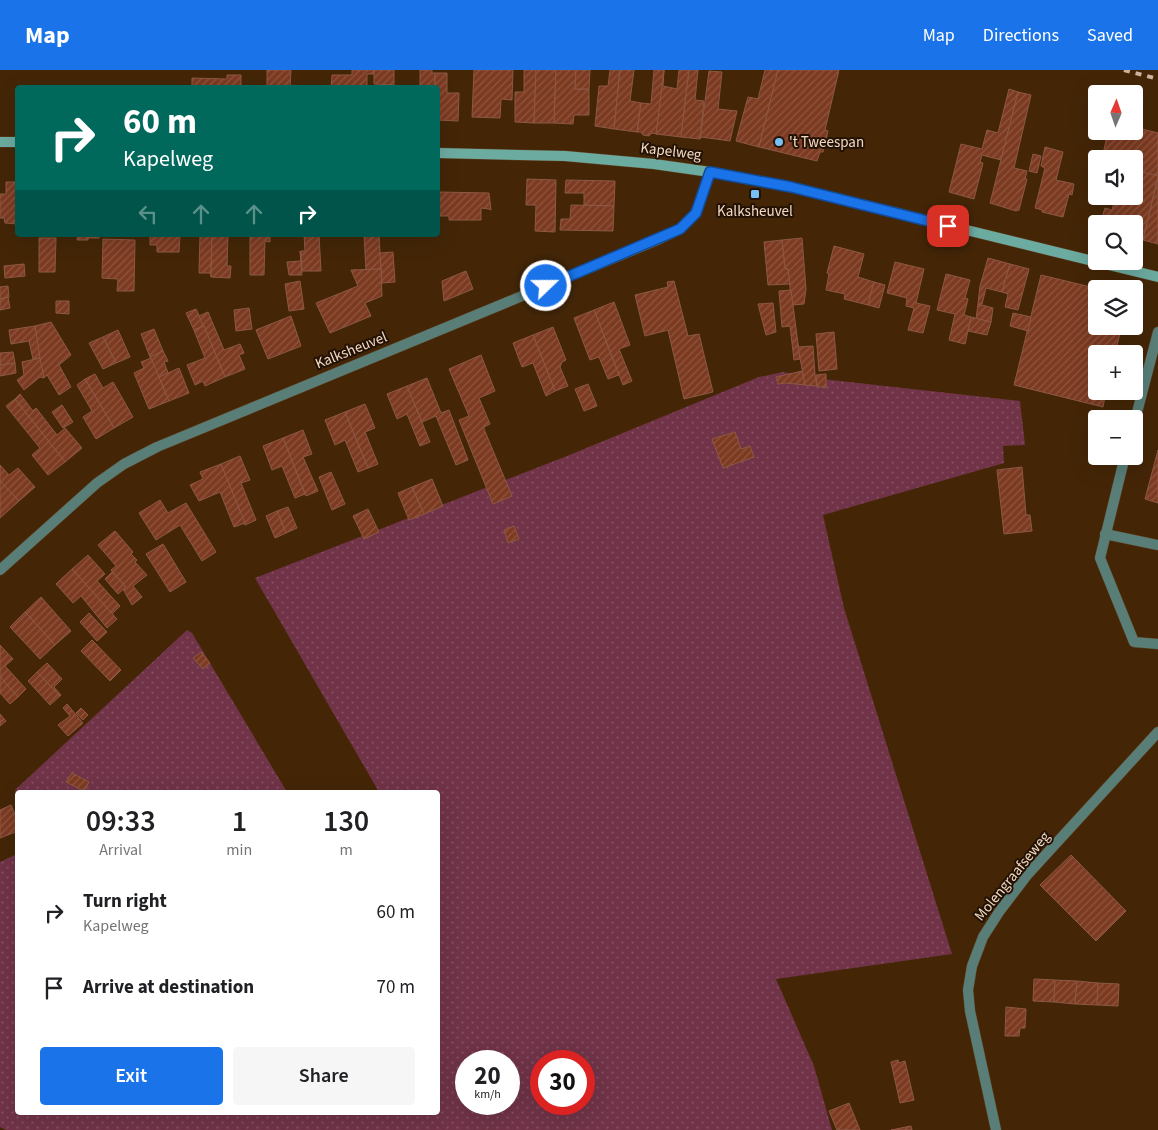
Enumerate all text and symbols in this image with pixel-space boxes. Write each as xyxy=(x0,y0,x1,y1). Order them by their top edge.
text: Map xyxy=(25,18,70,53)
text: Map xyxy=(923,23,955,48)
text: Directions xyxy=(983,23,1059,48)
text: Saved xyxy=(1087,23,1133,48)
north arrow xyxy=(1088,85,1142,140)
map controls xyxy=(1088,85,1143,465)
text: 60 m xyxy=(123,97,197,147)
icon: right xyxy=(40,105,105,170)
place label: 't Tweespan xyxy=(789,132,864,153)
marker: 't Tweespan xyxy=(773,136,785,148)
street label: Kapelweg xyxy=(639,137,703,166)
text: Kapelweg xyxy=(123,143,213,175)
button: sound xyxy=(1088,150,1143,205)
marker: Kalksheuvel xyxy=(749,188,761,200)
icon: left xyxy=(134,200,162,228)
icon: ahead xyxy=(187,200,215,228)
icon: ahead xyxy=(240,200,268,228)
icon: right xyxy=(293,200,321,228)
place label: Kalksheuvel xyxy=(717,201,793,222)
pin xyxy=(927,205,969,247)
icon: arrive xyxy=(934,212,962,240)
button: search xyxy=(1088,215,1143,270)
position arrow xyxy=(519,259,571,311)
button: layers xyxy=(1088,280,1143,335)
street label: Kalksheuvel xyxy=(312,326,390,374)
button: + xyxy=(1088,345,1143,400)
button: − xyxy=(1088,410,1143,465)
text: 09:33 xyxy=(86,800,156,843)
text: 1 xyxy=(232,800,247,843)
text: 130 xyxy=(323,800,369,843)
street label: Molengraafseweg xyxy=(970,827,1055,926)
text: Arrival xyxy=(99,839,142,861)
text: min xyxy=(226,839,252,861)
text: m xyxy=(340,839,353,861)
text: Turn right xyxy=(83,888,167,915)
icon: right xyxy=(40,899,68,927)
text: 60 m xyxy=(377,899,415,926)
text: Kapelweg xyxy=(83,915,149,937)
icon: arrive xyxy=(40,974,68,1002)
text: Arrive at destination xyxy=(83,974,254,1001)
text: 70 m xyxy=(377,974,415,1001)
button: Exit xyxy=(40,1047,223,1105)
button: Share xyxy=(233,1047,415,1105)
speed limit sign: 30 xyxy=(530,1050,595,1115)
text: 20 xyxy=(474,1058,501,1094)
text: km/h xyxy=(474,1086,501,1103)

